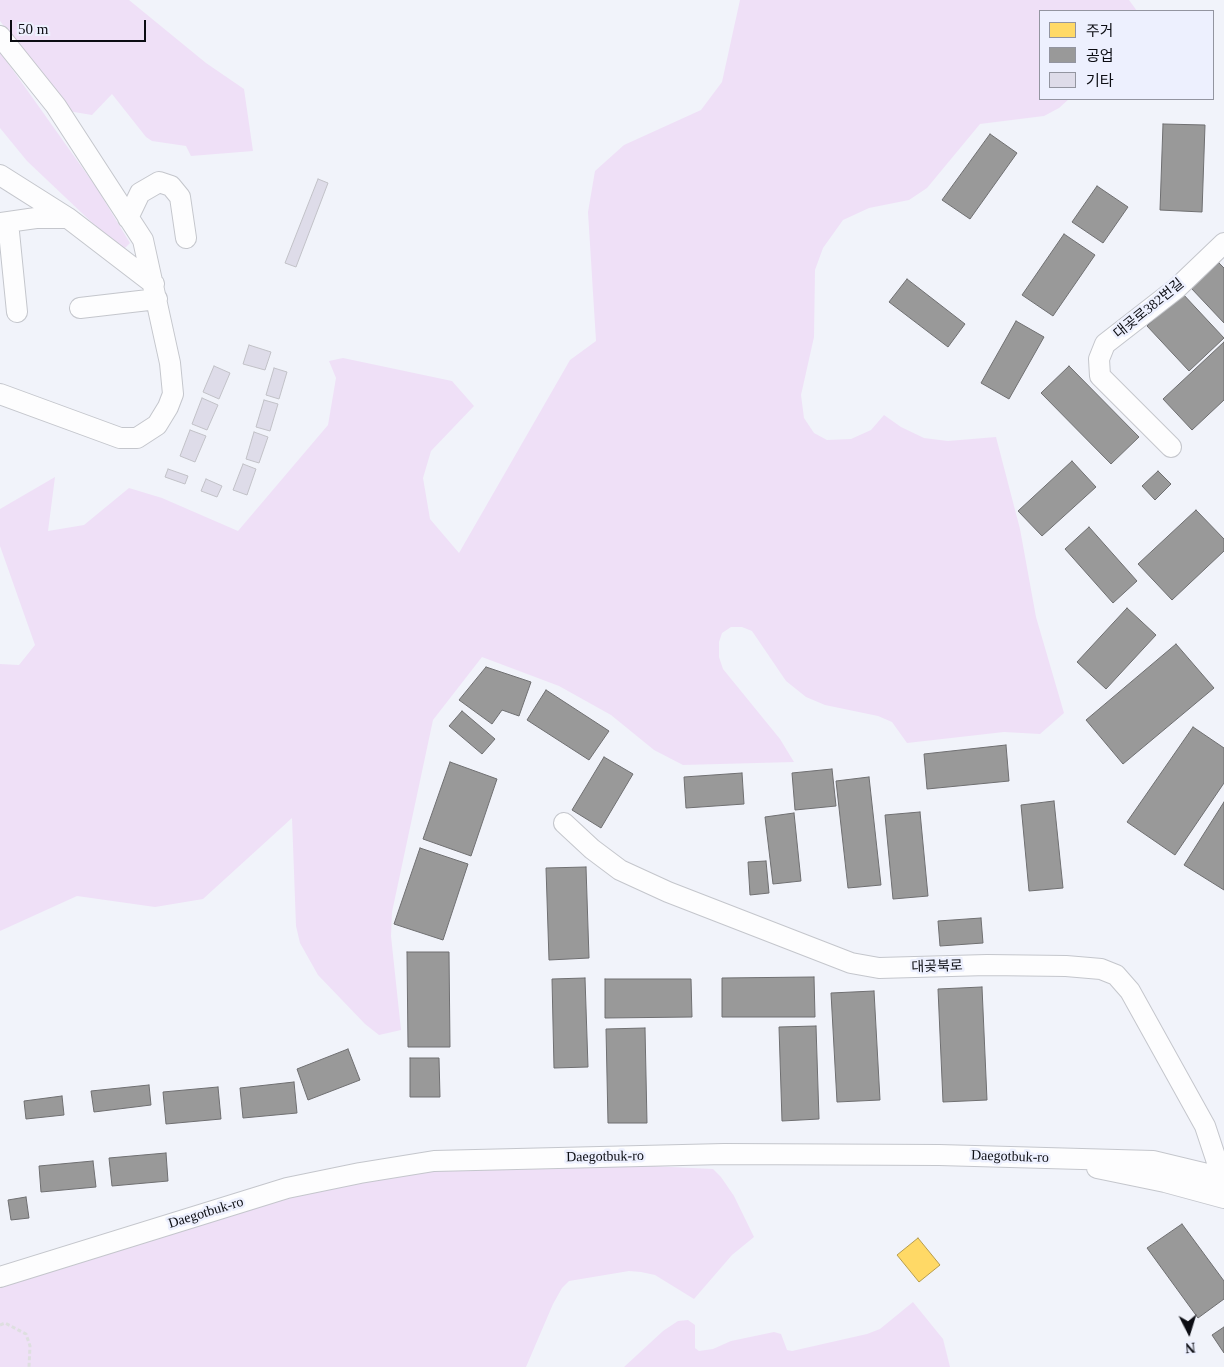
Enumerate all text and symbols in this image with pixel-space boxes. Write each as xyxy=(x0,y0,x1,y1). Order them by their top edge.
scale bar xyxy=(12,10,149,42)
legend xyxy=(1039,10,1214,100)
text: 50 m xyxy=(18,21,48,37)
text: 주거 xyxy=(1086,23,1114,39)
text: 공업 xyxy=(1086,48,1114,64)
text: 기타 xyxy=(1086,73,1114,89)
street label: 대곶로382번길 xyxy=(1111,276,1187,342)
street label: 대곶북로 xyxy=(911,958,963,976)
street label: Daegotbuk-ro xyxy=(971,1147,1049,1167)
street label: Daegotbuk-ro xyxy=(566,1148,644,1166)
street label: Daegotbuk-ro xyxy=(166,1194,246,1232)
north arrow xyxy=(1164,1307,1214,1357)
text: N xyxy=(1185,1340,1196,1355)

